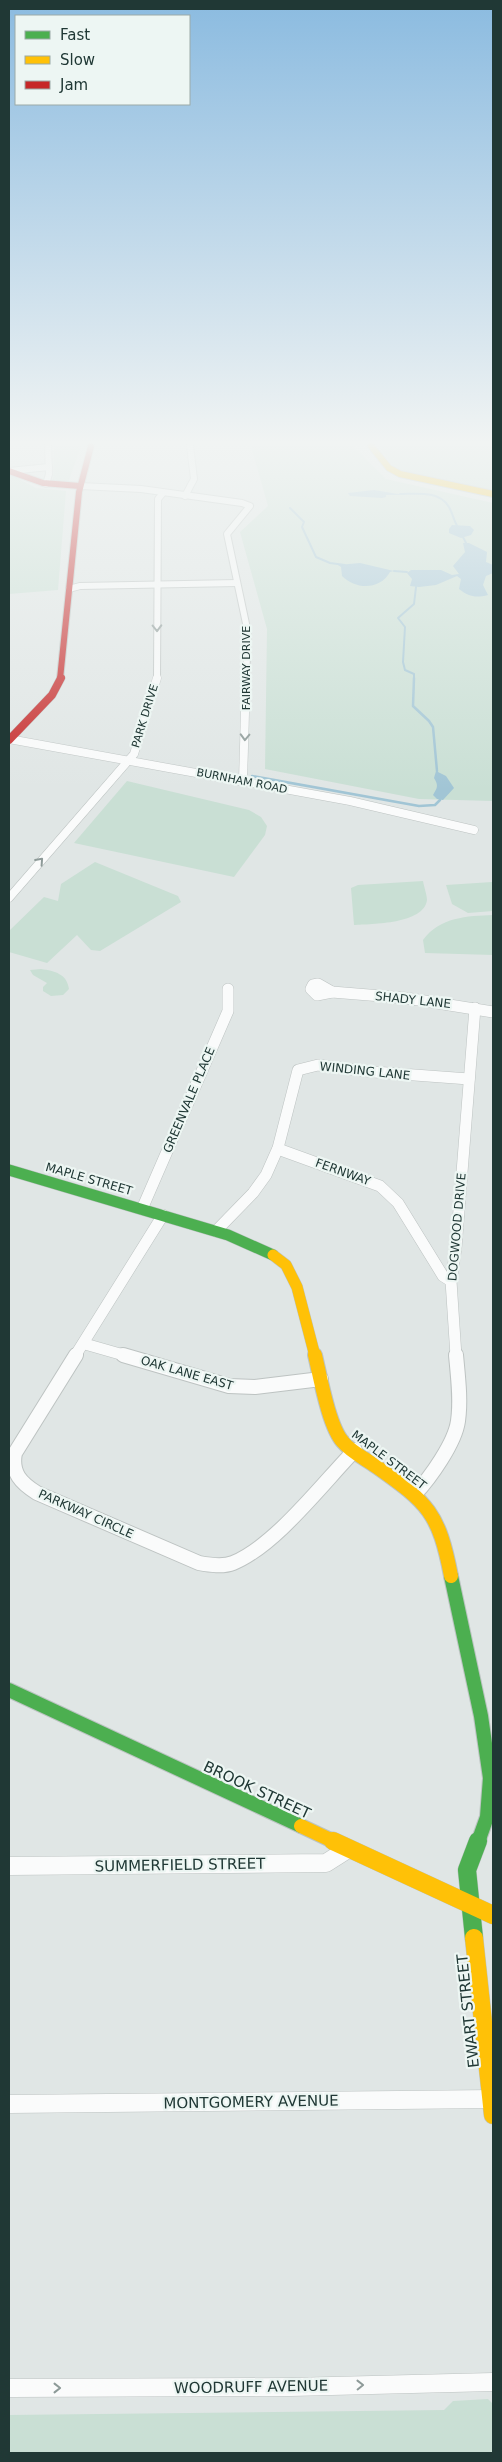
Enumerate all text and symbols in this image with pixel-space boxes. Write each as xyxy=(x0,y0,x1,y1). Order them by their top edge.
legend xyxy=(15,15,190,105)
text: Fast xyxy=(60,26,90,44)
text: Slow xyxy=(60,51,95,69)
text: Jam xyxy=(59,76,88,94)
one-way arrow xyxy=(152,624,163,632)
street label: FAIRWAY DRIVE xyxy=(240,626,253,710)
street label: PARK DRIVE xyxy=(129,683,161,749)
one-way arrow xyxy=(239,733,250,741)
street label: BURNHAM ROAD xyxy=(195,766,289,796)
one-way arrow xyxy=(35,857,44,866)
street label: SHADY LANE xyxy=(374,989,452,1011)
street label: GREENVALE PLACE xyxy=(160,1045,218,1155)
street label: WINDING LANE xyxy=(319,1059,411,1083)
street label: FERNWAY xyxy=(314,1156,373,1189)
street label: MAPLE STREET xyxy=(44,1160,135,1198)
street label: DOGWOOD DRIVE xyxy=(445,1172,469,1282)
street label: OAK LANE EAST xyxy=(139,1353,235,1393)
street label: MAPLE STREET xyxy=(349,1427,430,1493)
street label: PARKWAY CIRCLE xyxy=(36,1487,136,1541)
street label: BROOK STREET xyxy=(201,1757,314,1823)
street label: SUMMERFIELD STREET xyxy=(94,1854,266,1875)
street label: EWART STREET xyxy=(453,1952,483,2069)
street label: MONTGOMERY AVENUE xyxy=(163,2091,339,2113)
street label: WOODRUFF AVENUE xyxy=(174,2377,328,2397)
one-way arrow xyxy=(356,2380,364,2390)
one-way arrow xyxy=(54,2383,62,2393)

